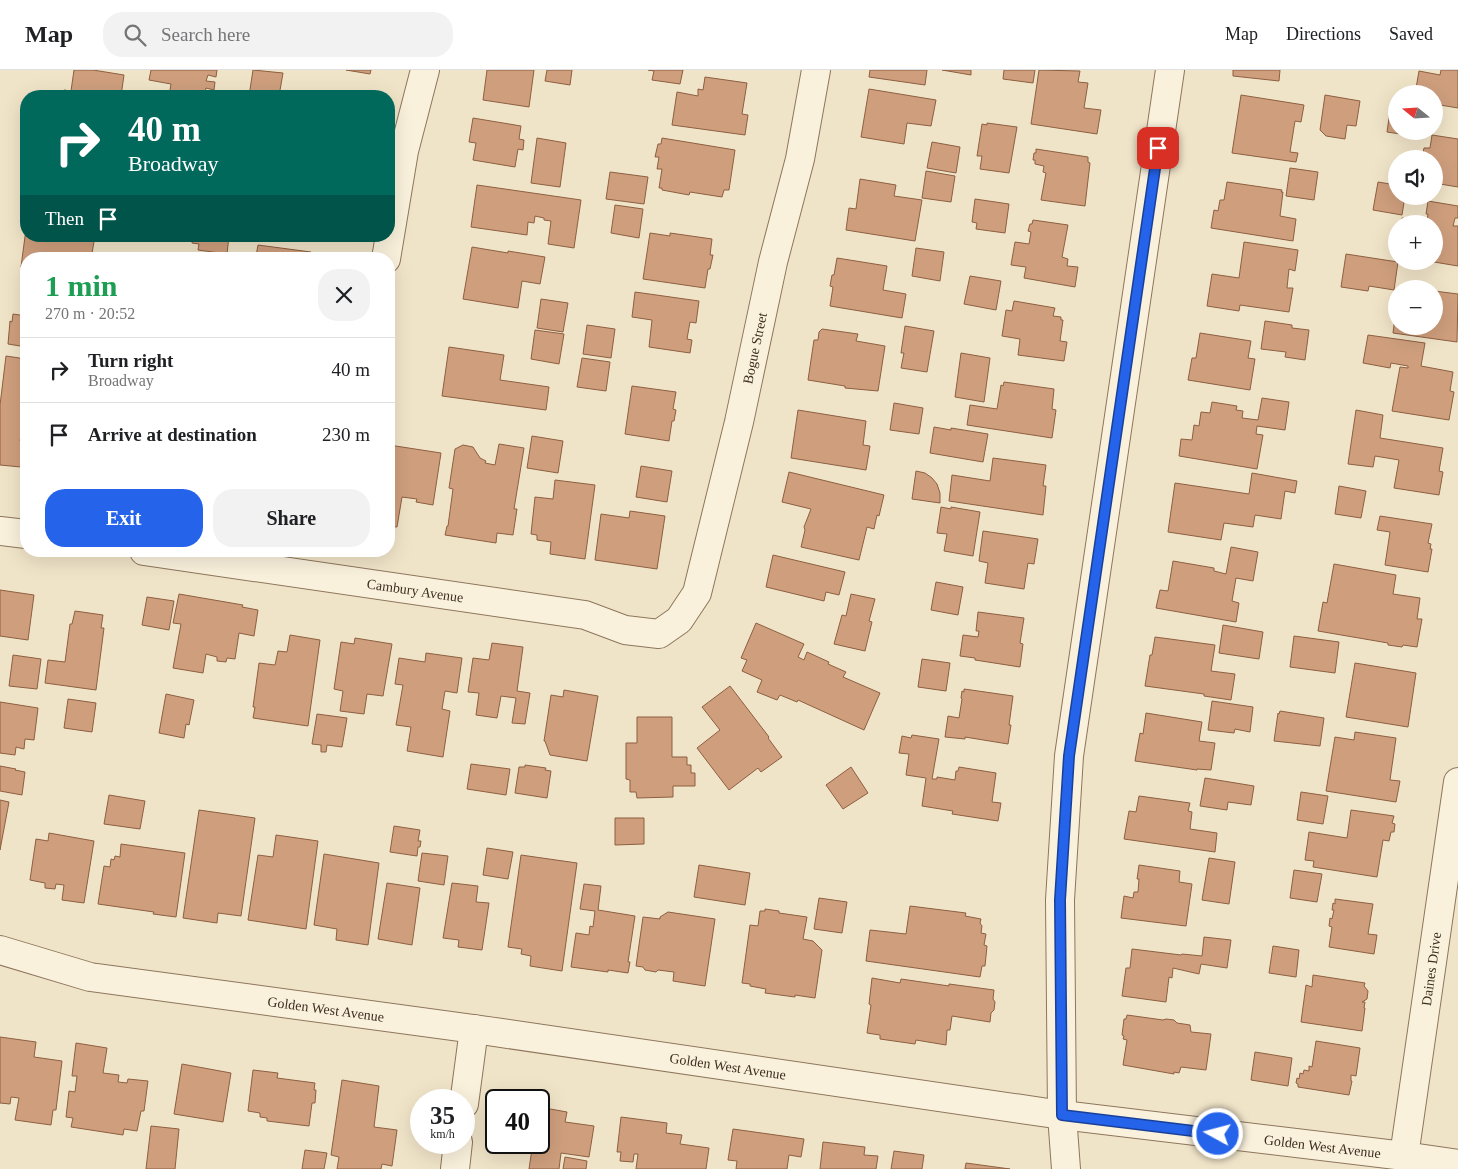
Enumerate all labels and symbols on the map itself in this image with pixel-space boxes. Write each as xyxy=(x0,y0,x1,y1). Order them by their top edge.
north arrow xyxy=(1388,85,1442,140)
pin xyxy=(1137,127,1179,169)
street label: Bogue Street xyxy=(740,311,770,385)
street label: Cambury Avenue xyxy=(366,576,464,605)
street label: Daines Drive xyxy=(1418,931,1444,1007)
street label: Golden West Avenue xyxy=(267,994,385,1024)
street label: Golden West Avenue xyxy=(669,1050,787,1082)
speed limit sign: 40 xyxy=(485,1089,550,1154)
position arrow xyxy=(1191,1107,1243,1159)
street label: Golden West Avenue xyxy=(1263,1132,1382,1161)

